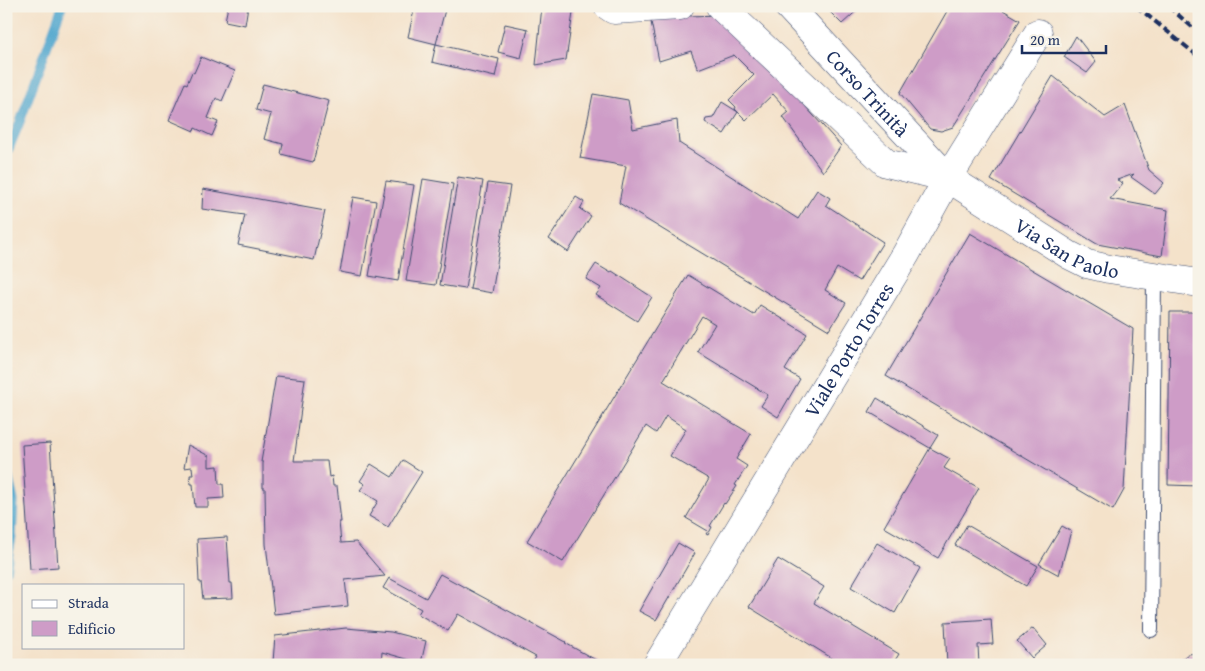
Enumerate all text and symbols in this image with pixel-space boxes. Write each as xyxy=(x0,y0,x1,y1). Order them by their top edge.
scale bar xyxy=(1022,22,1106,54)
text: 20 m xyxy=(1030,29,1061,50)
street label: Corso Trinità xyxy=(820,42,917,143)
street label: Via San Paolo xyxy=(1010,210,1121,285)
street label: Viale Porto Torres xyxy=(796,277,900,422)
legend xyxy=(22,584,185,648)
text: Strada xyxy=(68,592,109,613)
text: Edificio xyxy=(68,618,116,639)

